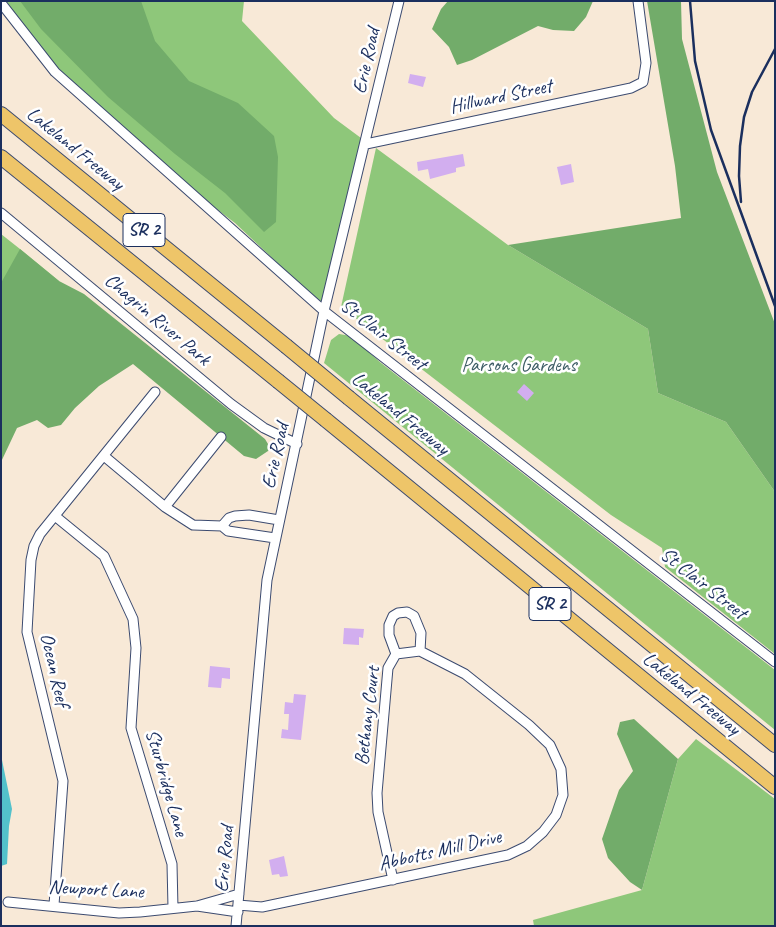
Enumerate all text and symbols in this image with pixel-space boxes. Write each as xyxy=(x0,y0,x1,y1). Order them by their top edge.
street label: Erie Road xyxy=(348,26,386,96)
street label: Hillward Street xyxy=(448,74,554,120)
street label: Lakeland Freeway xyxy=(21,102,129,196)
road number: SR 2 xyxy=(123,214,165,246)
street label: Chagrin River Park xyxy=(99,269,215,371)
street label: St Clair Street xyxy=(335,294,431,376)
park label: Parsons Gardens xyxy=(462,354,576,378)
street label: Lakeland Freeway xyxy=(346,367,454,461)
street label: Erie Road xyxy=(257,421,295,491)
street label: St Clair Street xyxy=(655,543,751,625)
road number: SR 2 xyxy=(529,588,571,620)
street label: Ocean Reef xyxy=(34,631,74,709)
street label: Lakeland Freeway xyxy=(637,647,745,741)
street label: Bethany Court xyxy=(350,665,386,767)
street label: Sturbridge Lane xyxy=(139,727,193,839)
street label: Erie Road xyxy=(210,825,240,893)
street label: Abbotts Mill Drive xyxy=(376,825,504,877)
street label: Newport Lane xyxy=(48,876,144,904)

